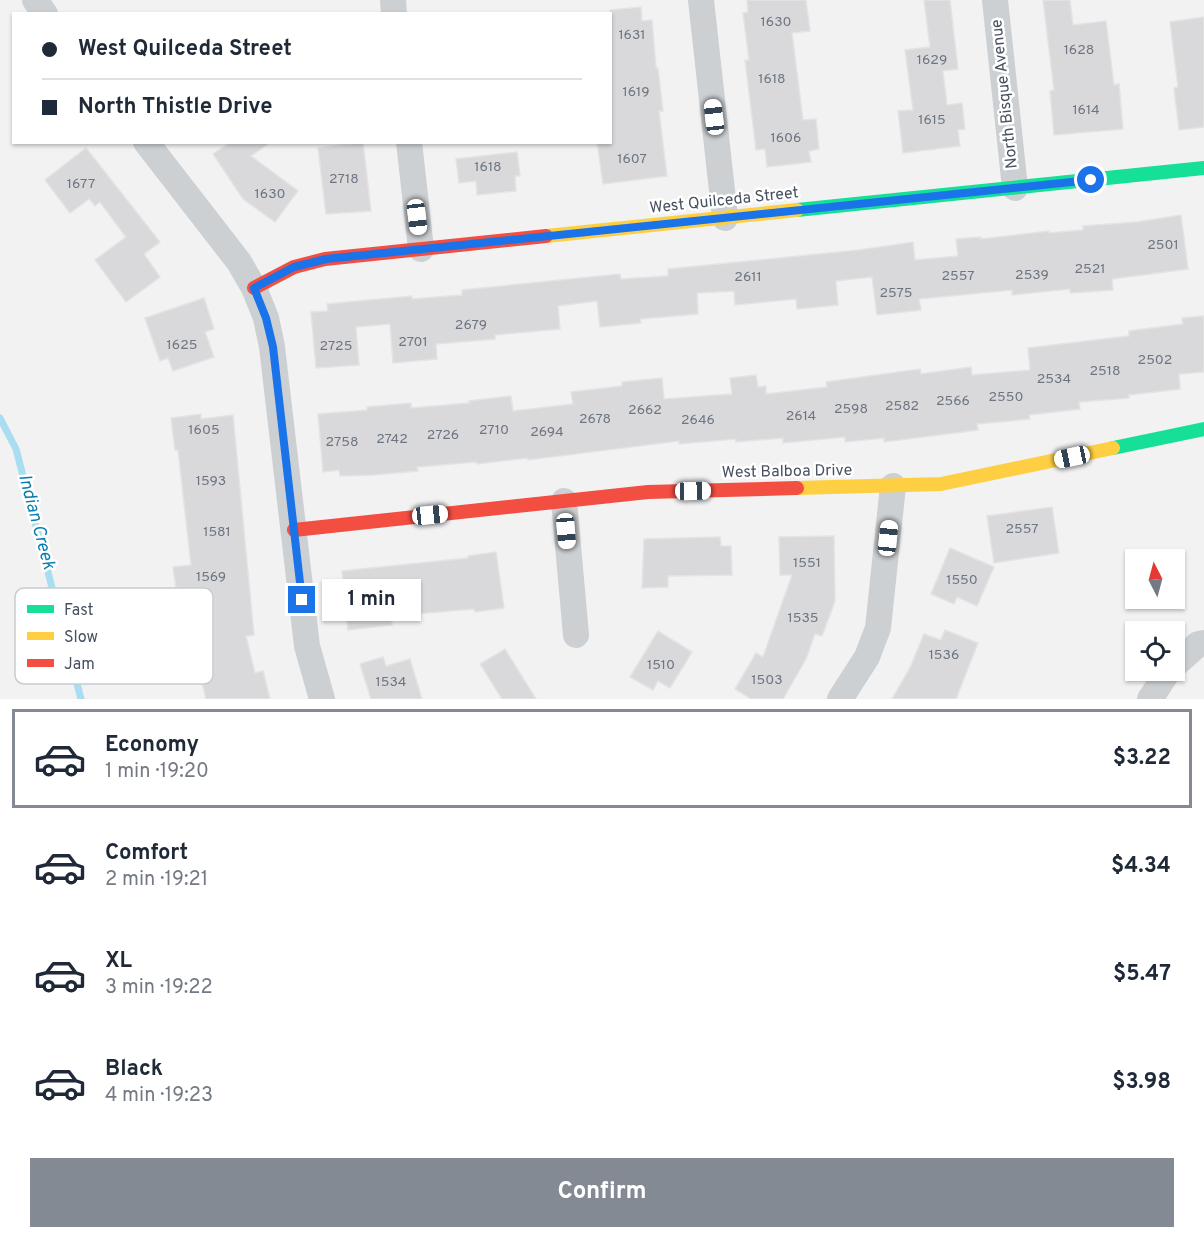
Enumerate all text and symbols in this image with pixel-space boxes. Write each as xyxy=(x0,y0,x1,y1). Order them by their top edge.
house number: 1630 xyxy=(761,14,791,31)
street label: North Bisque Avenue xyxy=(987,18,1023,170)
house number: 1631 xyxy=(618,27,646,44)
text: West Quilceda Street xyxy=(78,36,292,63)
house number: 1628 xyxy=(1064,42,1094,59)
house number: 1629 xyxy=(917,52,947,69)
house number: 1618 xyxy=(758,71,786,88)
house number: 1619 xyxy=(622,84,650,101)
text: North Thistle Drive xyxy=(78,94,273,121)
car xyxy=(703,98,725,136)
house number: 1614 xyxy=(1072,102,1100,119)
house number: 1615 xyxy=(918,112,946,129)
house number: 1606 xyxy=(771,130,801,147)
house number: 1607 xyxy=(617,151,647,168)
house number: 1618 xyxy=(474,159,502,176)
route start xyxy=(1077,166,1104,193)
house number: 2718 xyxy=(329,171,359,188)
house number: 1677 xyxy=(67,176,95,193)
street label: West Quilceda Street xyxy=(648,183,800,219)
house number: 1630 xyxy=(255,186,285,203)
car xyxy=(406,198,428,236)
house number: 2501 xyxy=(1147,237,1179,254)
house number: 2521 xyxy=(1075,261,1105,278)
house number: 2539 xyxy=(1015,267,1049,284)
house number: 2557 xyxy=(941,268,975,285)
house number: 2611 xyxy=(734,269,762,286)
house number: 2575 xyxy=(879,285,913,302)
house number: 2679 xyxy=(455,317,487,334)
house number: 2701 xyxy=(398,334,428,351)
house number: 1625 xyxy=(167,337,197,354)
house number: 2725 xyxy=(320,338,352,355)
house number: 2502 xyxy=(1138,352,1172,369)
house number: 2518 xyxy=(1089,363,1121,380)
house number: 2534 xyxy=(1037,371,1071,388)
house number: 2550 xyxy=(989,389,1023,406)
house number: 2566 xyxy=(936,393,970,410)
house number: 2582 xyxy=(885,398,919,415)
house number: 2598 xyxy=(834,401,868,418)
house number: 2662 xyxy=(628,402,662,419)
house number: 2614 xyxy=(786,408,816,425)
house number: 2678 xyxy=(579,411,611,428)
house number: 2646 xyxy=(681,412,715,429)
house number: 1605 xyxy=(188,422,220,439)
house number: 2710 xyxy=(479,422,509,439)
house number: 2694 xyxy=(530,424,564,441)
house number: 2726 xyxy=(427,427,459,444)
house number: 2742 xyxy=(376,431,408,448)
house number: 2758 xyxy=(326,434,358,451)
car xyxy=(1053,444,1091,470)
street label: West Balboa Drive xyxy=(722,461,852,483)
water label: Indian Creek xyxy=(12,472,60,573)
house number: 1593 xyxy=(196,473,226,490)
car xyxy=(675,482,711,500)
car xyxy=(411,504,449,526)
car xyxy=(555,512,577,550)
car xyxy=(877,519,899,557)
house number: 2557 xyxy=(1005,521,1039,538)
house number: 1581 xyxy=(203,524,231,541)
north arrow xyxy=(1125,549,1185,609)
map controls xyxy=(1125,549,1185,681)
house number: 1551 xyxy=(793,555,821,572)
house number: 1569 xyxy=(196,569,226,586)
house number: 1550 xyxy=(946,572,978,589)
callout: 1 min xyxy=(323,579,422,621)
route end xyxy=(288,586,315,613)
text: 1 min xyxy=(347,587,396,613)
legend xyxy=(15,588,213,684)
text: Fast xyxy=(64,601,94,621)
house number: 1535 xyxy=(787,610,819,627)
button: locate xyxy=(1125,621,1185,681)
text: Slow xyxy=(64,628,98,648)
house number: 1536 xyxy=(929,647,959,664)
text: Jam xyxy=(64,655,95,675)
house number: 1510 xyxy=(647,657,675,674)
house number: 1503 xyxy=(751,672,783,689)
house number: 1534 xyxy=(375,674,407,691)
icon: car xyxy=(33,732,87,786)
text: Economy xyxy=(105,732,199,759)
text: $3.22 xyxy=(1113,745,1171,772)
text: 1 min · 19:20 xyxy=(105,759,209,785)
icon: car xyxy=(33,840,87,894)
text: Comfort xyxy=(105,840,188,867)
text: $4.34 xyxy=(1111,853,1171,880)
text: 2 min · 19:21 xyxy=(105,867,208,893)
icon: car xyxy=(33,948,87,1002)
text: XL xyxy=(105,948,132,975)
text: $5.47 xyxy=(1113,961,1171,988)
text: 3 min · 19:22 xyxy=(105,975,213,1001)
icon: car xyxy=(33,1056,87,1110)
text: Black xyxy=(105,1056,163,1083)
text: $3.98 xyxy=(1112,1069,1171,1096)
text: 4 min · 19:23 xyxy=(105,1083,213,1109)
button: Confirm xyxy=(30,1158,1174,1227)

